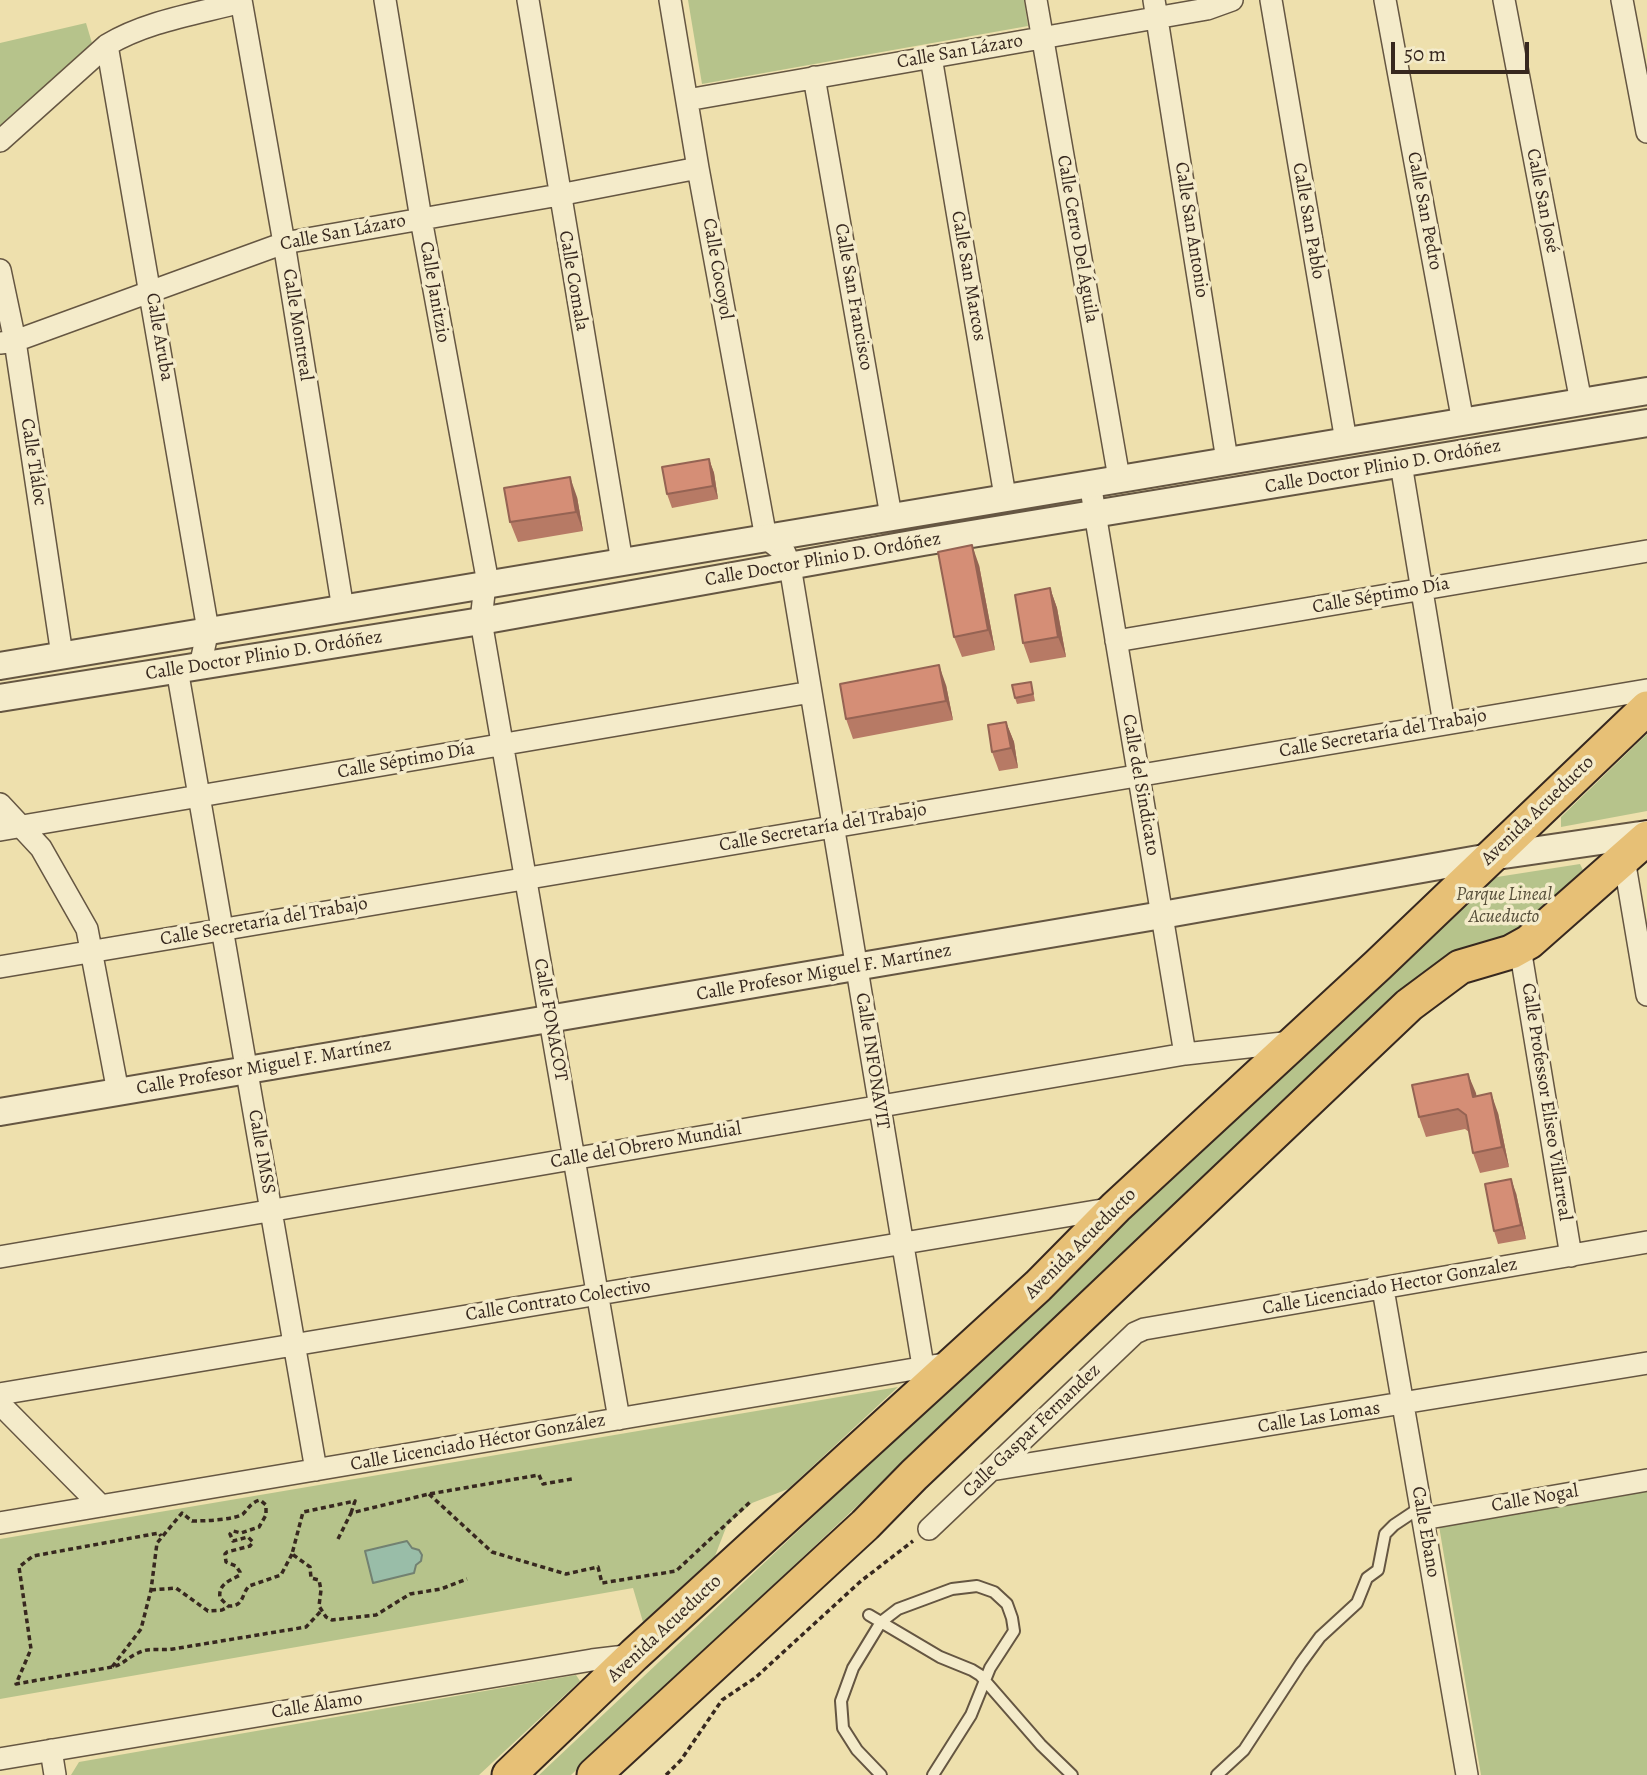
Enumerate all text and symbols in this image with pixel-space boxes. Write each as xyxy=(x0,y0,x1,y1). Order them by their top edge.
scale bar xyxy=(1395,28,1533,72)
street label: Calle San Lázaro xyxy=(895,30,1025,74)
text: 50 m xyxy=(1404,40,1446,68)
street label: Calle San José xyxy=(1521,147,1563,255)
street label: Calle San Pedro xyxy=(1401,150,1447,272)
street label: Calle Cerro Del Águila xyxy=(1051,153,1103,325)
street label: Calle San Antonio xyxy=(1169,161,1213,299)
street label: Calle San Pablo xyxy=(1287,161,1329,281)
street label: Calle San Marcos xyxy=(945,209,991,343)
street label: Calle San Lázaro xyxy=(278,210,408,256)
street label: Calle Cocoyol xyxy=(697,217,737,321)
street label: Calle San Francisco xyxy=(829,222,877,372)
street label: Calle Comala xyxy=(553,229,593,333)
street label: Calle Janitzio xyxy=(414,240,454,344)
street label: Calle Montreal xyxy=(277,267,317,383)
street label: Calle Aruba xyxy=(140,291,178,383)
street label: Calle Tláloc xyxy=(15,417,51,507)
street label: Calle Doctor Plinio D. Ordóñez xyxy=(1263,435,1503,499)
street label: Calle Doctor Plinio D. Ordóñez xyxy=(703,528,943,592)
street label: Calle Séptimo Día xyxy=(1311,573,1451,619)
street label: Calle Doctor Plinio D. Ordóñez xyxy=(144,626,384,686)
street label: Calle Secretaría del Trabajo xyxy=(1278,705,1488,763)
street label: Calle del Sindicato xyxy=(1116,713,1164,857)
street label: Calle Séptimo Día xyxy=(336,738,476,784)
street label: Avenida Acueducto xyxy=(1477,751,1599,871)
street label: Calle Secretaría del Trabajo xyxy=(718,799,928,857)
park label: Parque Lineal Acueducto xyxy=(1456,884,1552,928)
street label: Calle Secretaría del Trabajo xyxy=(159,893,369,951)
street label: Calle Profesor Miguel F. Martínez xyxy=(695,939,953,1007)
street label: Calle FONACOT xyxy=(528,957,572,1083)
street label: Calle Professor Eliseo Villarreal xyxy=(1516,981,1576,1223)
street label: Calle INFONAVIT xyxy=(850,991,894,1131)
street label: Calle Profesor Miguel F. Martínez xyxy=(135,1033,393,1101)
street label: Calle IMSS xyxy=(242,1108,280,1196)
street label: Calle del Obrero Mundial xyxy=(549,1118,743,1174)
street label: Avenida Acueducto xyxy=(1021,1184,1141,1304)
street label: Calle Licenciado Hector Gonzalez xyxy=(1261,1253,1519,1321)
street label: Calle Contrato Colectivo xyxy=(464,1275,652,1327)
street label: Calle Gaspar Fernandez xyxy=(958,1359,1106,1503)
street label: Calle Las Lomas xyxy=(1256,1397,1382,1439)
street label: Calle Licenciado Héctor González xyxy=(349,1409,607,1477)
street label: Calle Nogal xyxy=(1490,1480,1580,1518)
street label: Calle Ebano xyxy=(1406,1485,1444,1579)
street label: Avenida Acueducto xyxy=(603,1570,727,1688)
street label: Calle Álamo xyxy=(270,1688,364,1724)

